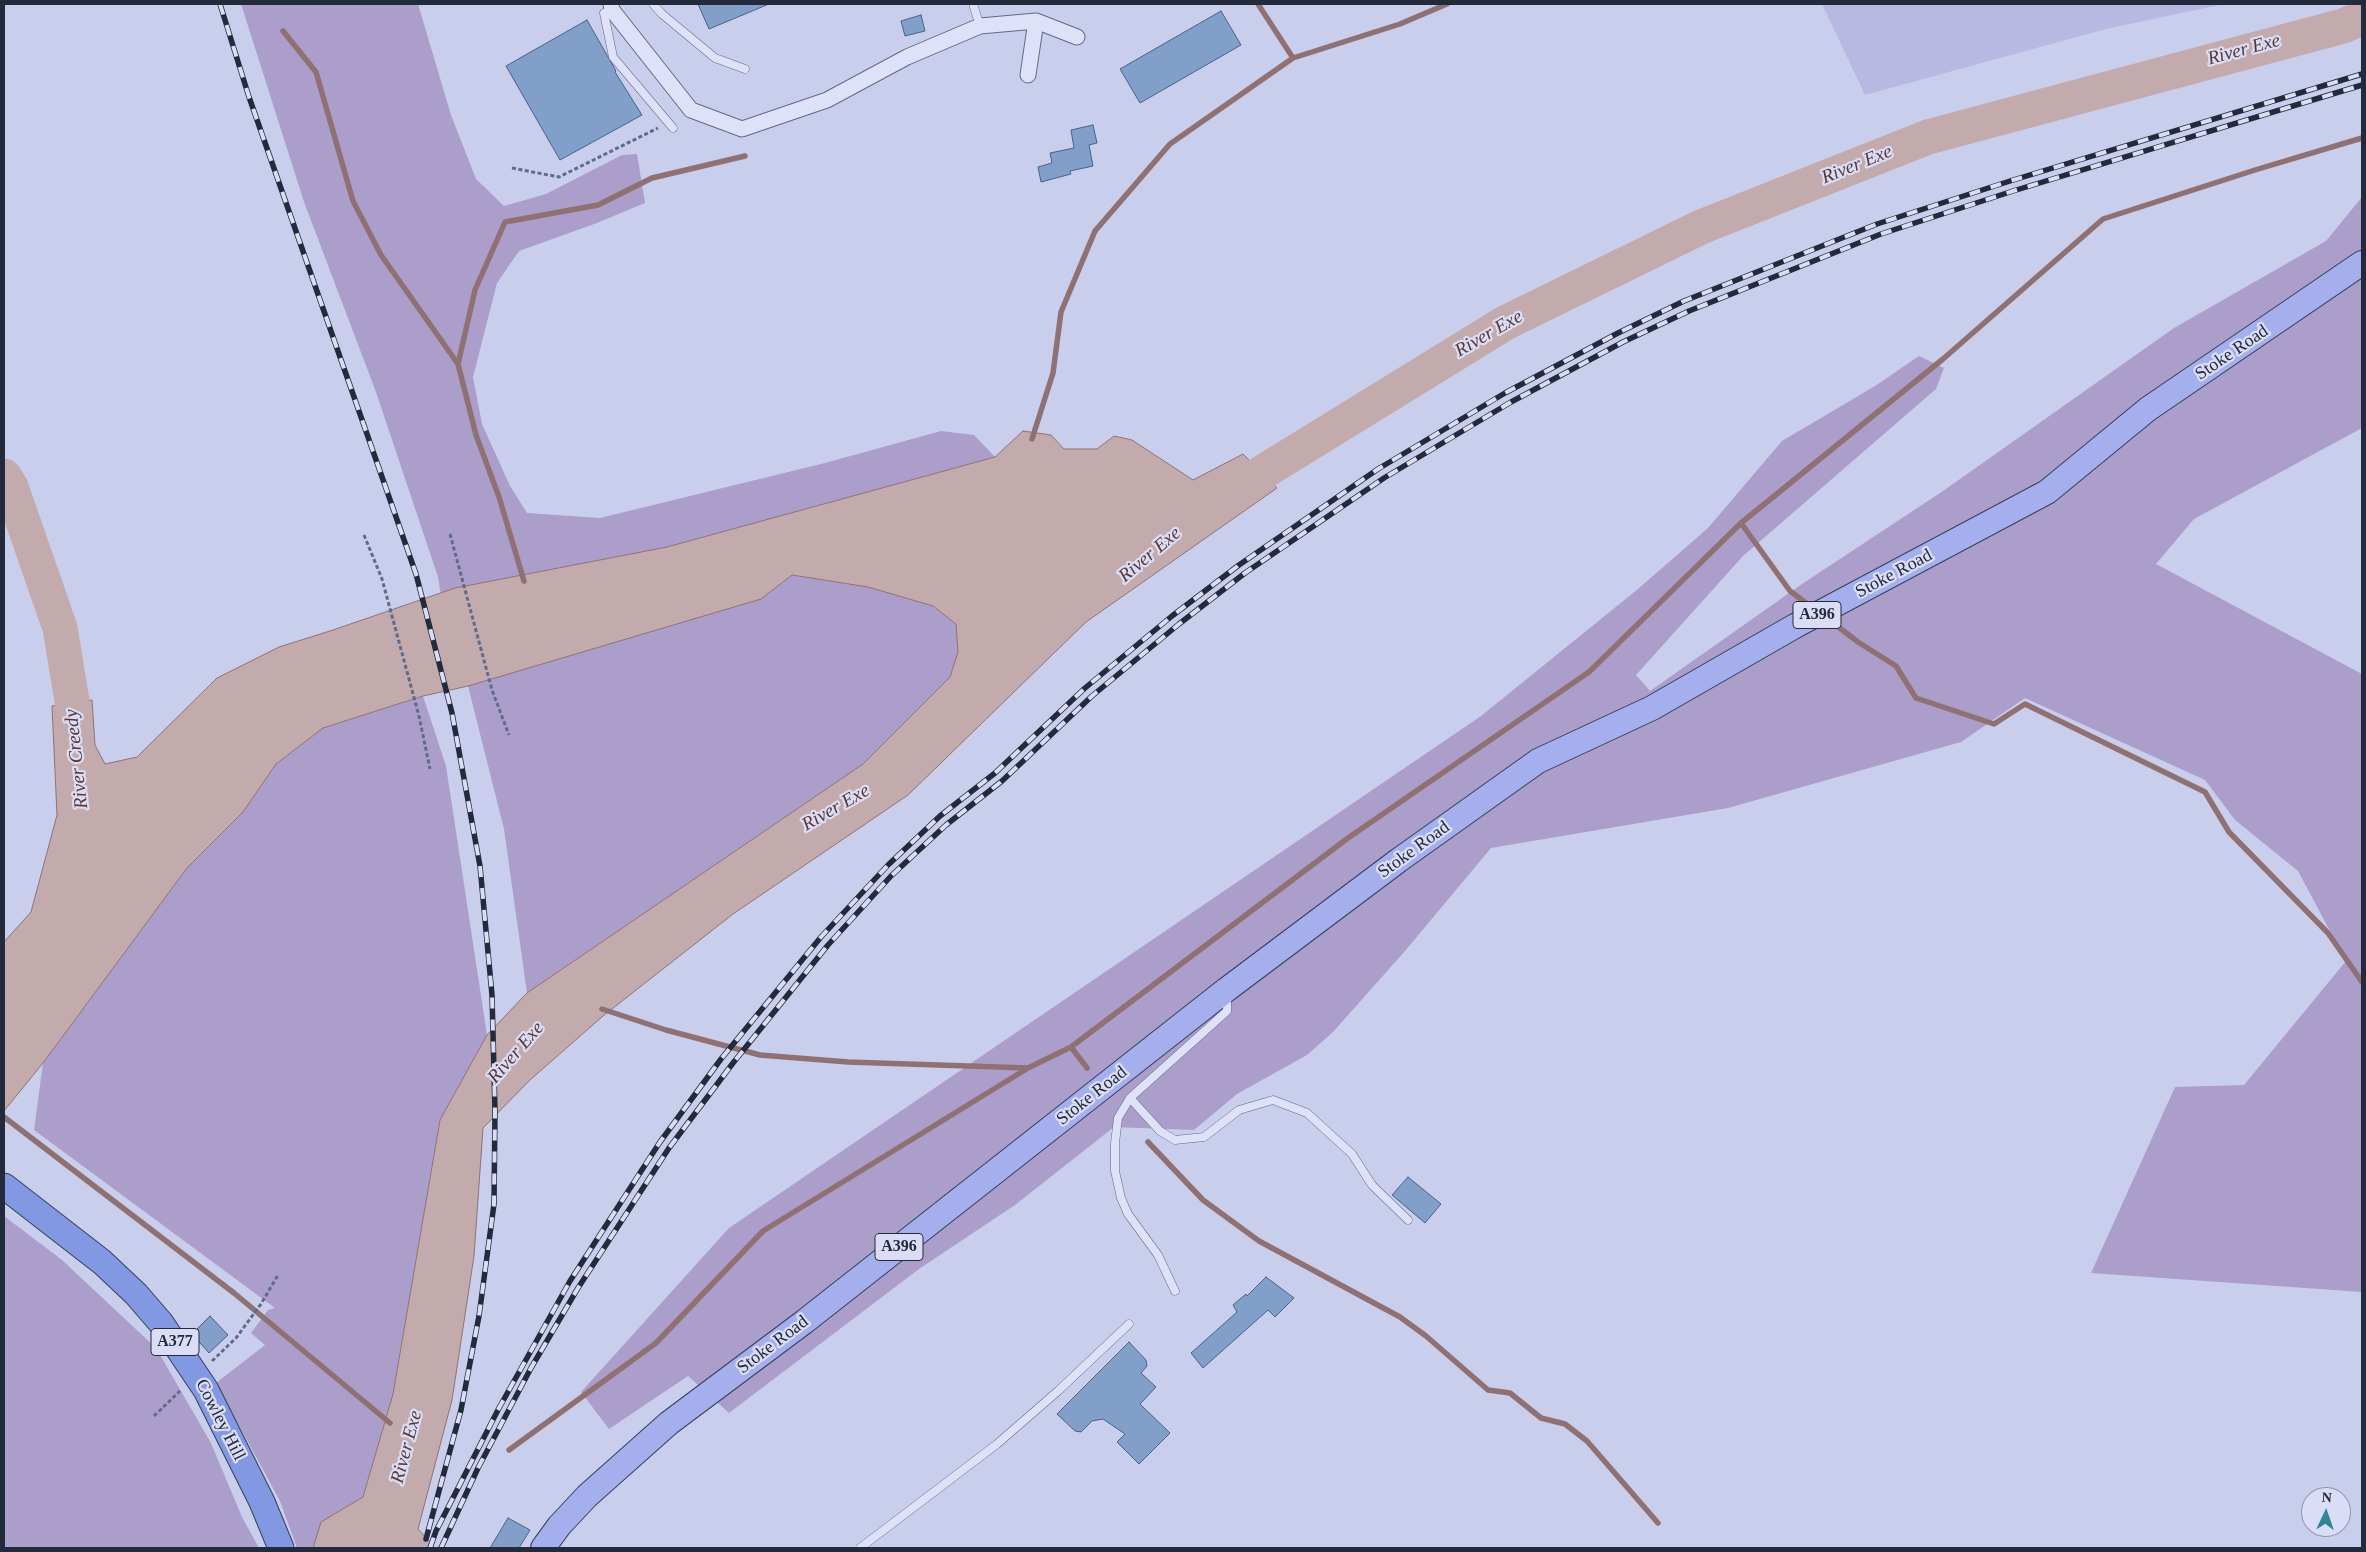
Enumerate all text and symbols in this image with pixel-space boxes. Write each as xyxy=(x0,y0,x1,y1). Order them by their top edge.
water label: River Exe xyxy=(2205,29,2283,71)
water label: River Exe xyxy=(1818,141,1896,189)
water label: River Exe xyxy=(1451,306,1527,362)
street label: Stoke Road xyxy=(2191,321,2273,385)
water label: River Exe xyxy=(1114,522,1186,588)
street label: Stoke Road xyxy=(1852,545,1936,603)
road number: A396 xyxy=(1793,602,1841,628)
water label: River Creedy xyxy=(60,708,94,810)
water label: River Exe xyxy=(798,780,874,836)
street label: Stoke Road xyxy=(1374,817,1454,883)
water label: River Exe xyxy=(483,1017,549,1089)
street label: Stoke Road xyxy=(1052,1062,1132,1130)
road number: A396 xyxy=(875,1234,923,1260)
street label: Stoke Road xyxy=(733,1311,813,1379)
road number: A377 xyxy=(151,1328,199,1355)
street label: Cowley Hill xyxy=(190,1376,250,1464)
water label: River Exe xyxy=(386,1408,428,1486)
north arrow xyxy=(2301,1487,2351,1537)
text: N xyxy=(2321,1490,2332,1505)

